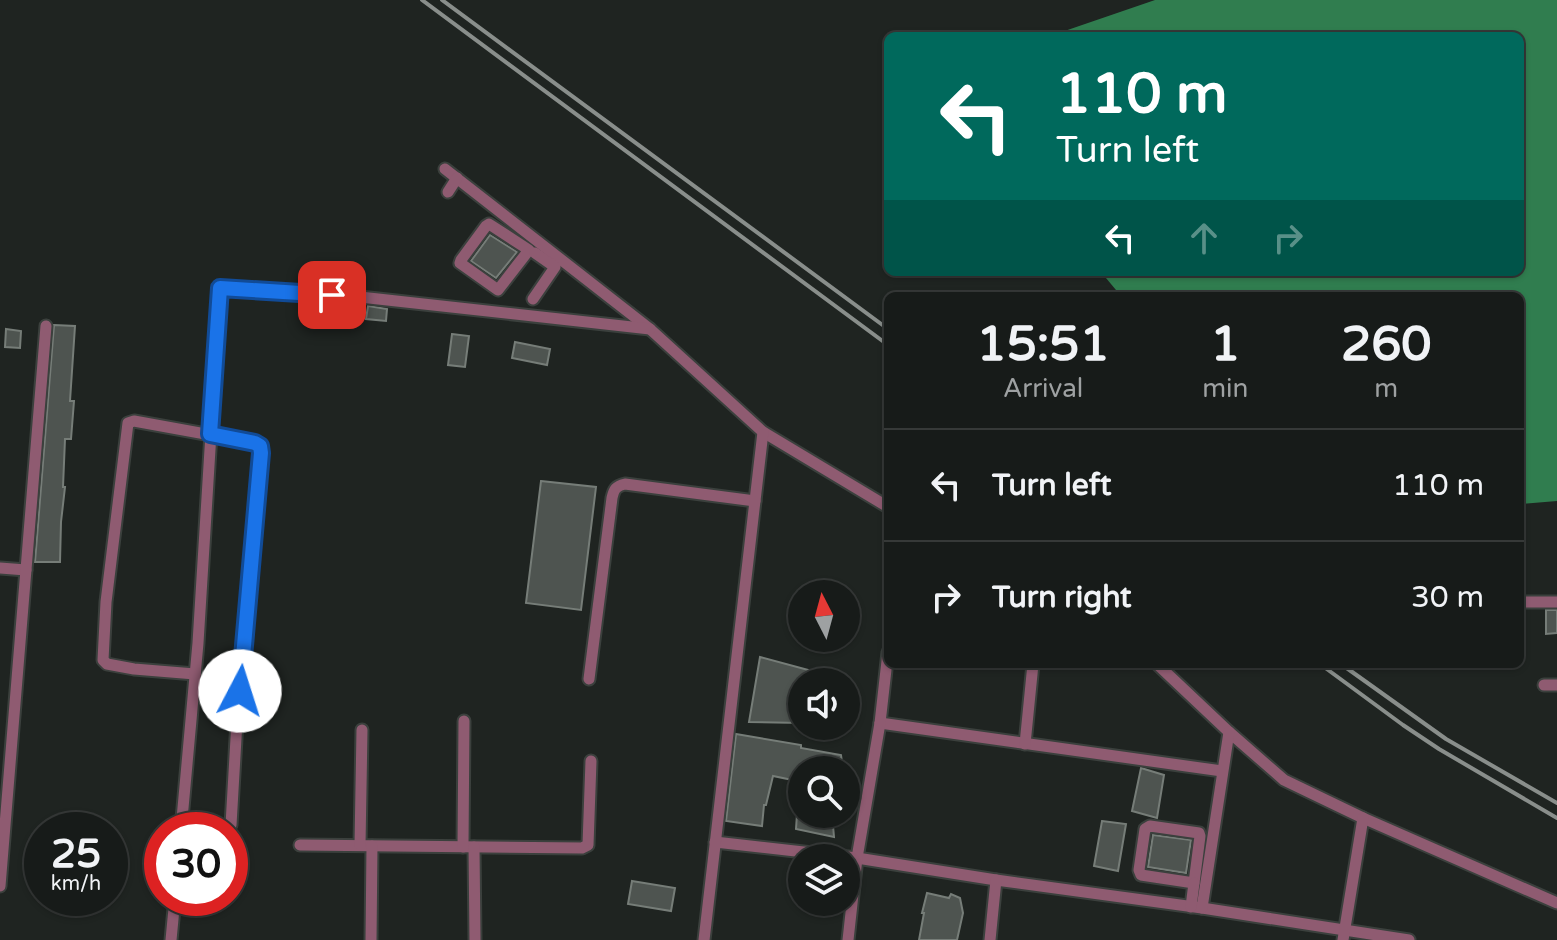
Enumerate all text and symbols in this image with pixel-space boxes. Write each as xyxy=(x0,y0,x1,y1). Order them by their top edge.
text: 110 m xyxy=(1056,61,1227,128)
icon: left xyxy=(924,64,1028,168)
text: Turn left xyxy=(1056,129,1199,172)
icon: left xyxy=(1098,216,1142,260)
icon: ahead xyxy=(1182,216,1226,260)
icon: right xyxy=(1266,216,1310,260)
pin xyxy=(298,261,366,329)
icon: arrive xyxy=(310,273,354,317)
text: 15:51 xyxy=(977,316,1110,374)
text: 1 xyxy=(1210,316,1240,374)
text: 260 xyxy=(1341,316,1431,374)
text: Arrival xyxy=(1003,373,1083,404)
text: min xyxy=(1202,373,1248,404)
text: m xyxy=(1374,373,1398,404)
icon: left xyxy=(924,463,968,507)
text: Turn left xyxy=(992,467,1111,504)
text: 110 m xyxy=(1392,467,1484,504)
icon: right xyxy=(924,575,968,619)
text: Turn right xyxy=(992,579,1132,616)
text: 30 m xyxy=(1411,579,1484,616)
north arrow xyxy=(788,580,860,652)
map controls xyxy=(788,580,860,916)
position arrow xyxy=(198,649,282,733)
button: sound xyxy=(788,668,860,740)
button: search xyxy=(788,756,860,828)
speed limit sign: 30 xyxy=(144,812,248,916)
text: 25 xyxy=(51,830,101,878)
button: layers xyxy=(788,844,860,916)
text: km/h xyxy=(51,872,101,896)

